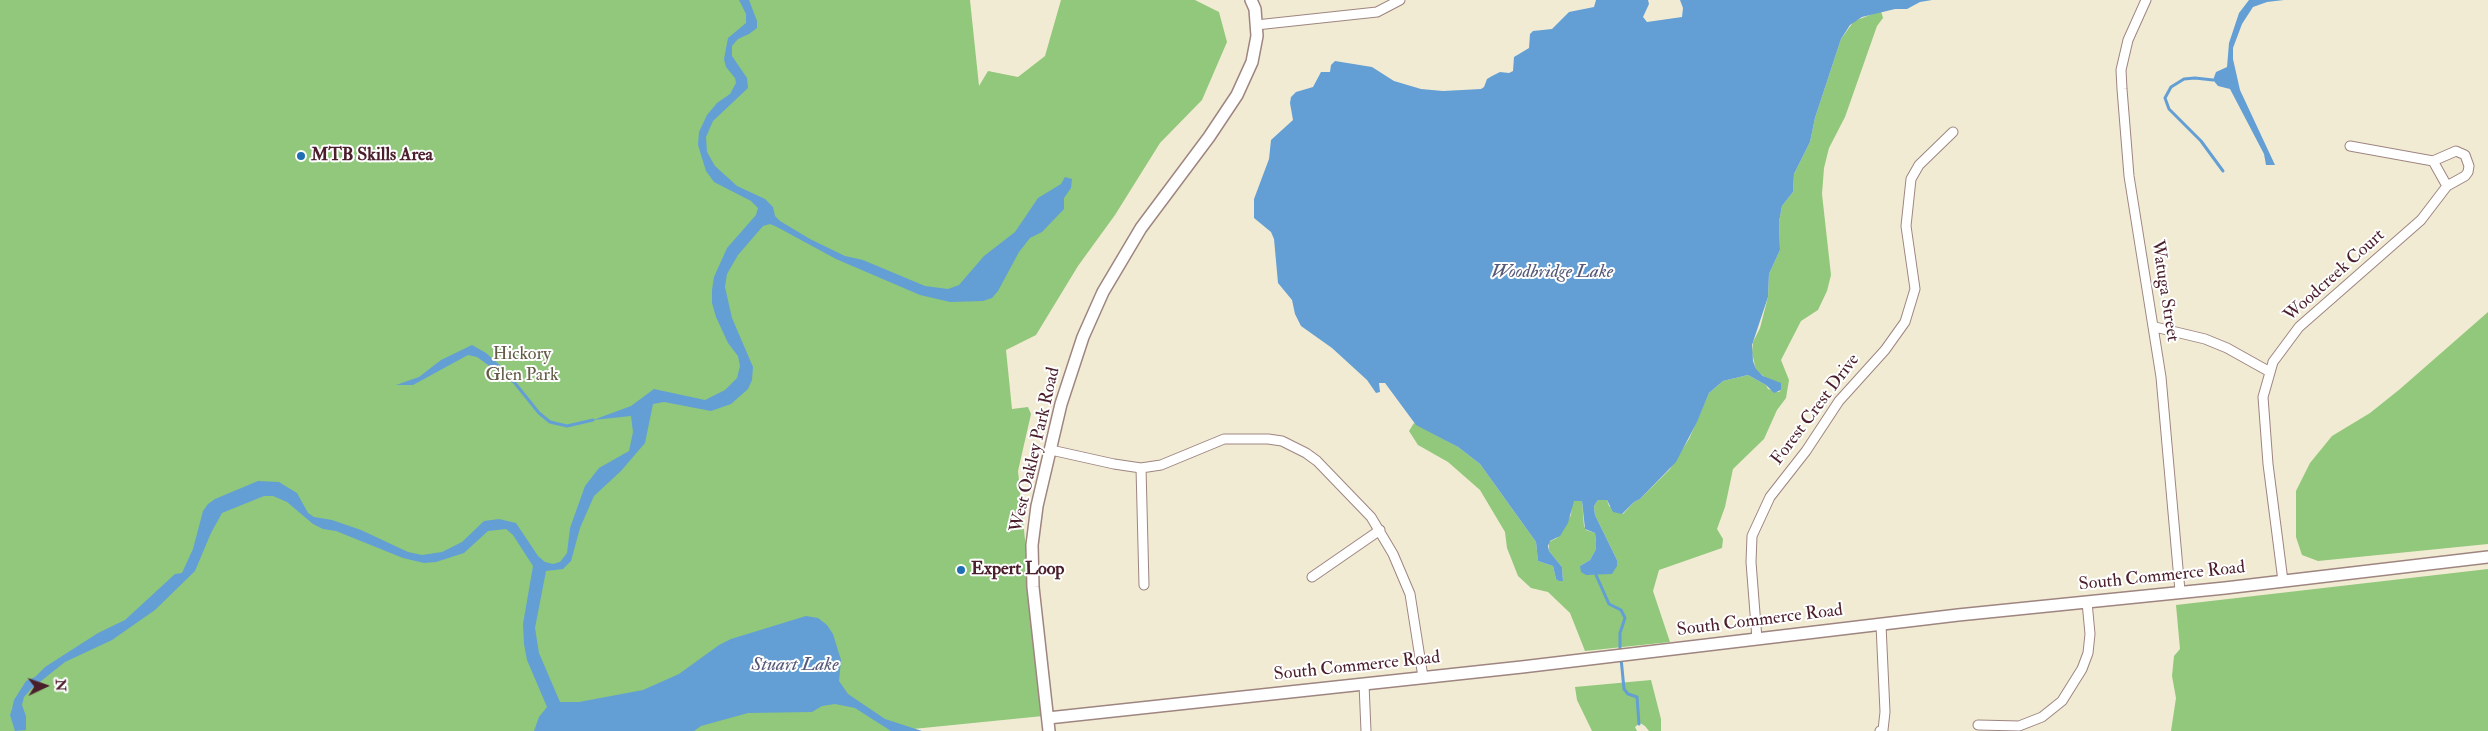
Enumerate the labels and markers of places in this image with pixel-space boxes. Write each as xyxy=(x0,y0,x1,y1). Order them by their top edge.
place label: MTB Skills Area xyxy=(311,145,433,167)
marker: MTB Skills Area xyxy=(295,150,307,162)
place label: Expert Loop xyxy=(971,559,1064,581)
marker: Expert Loop xyxy=(955,564,967,576)

